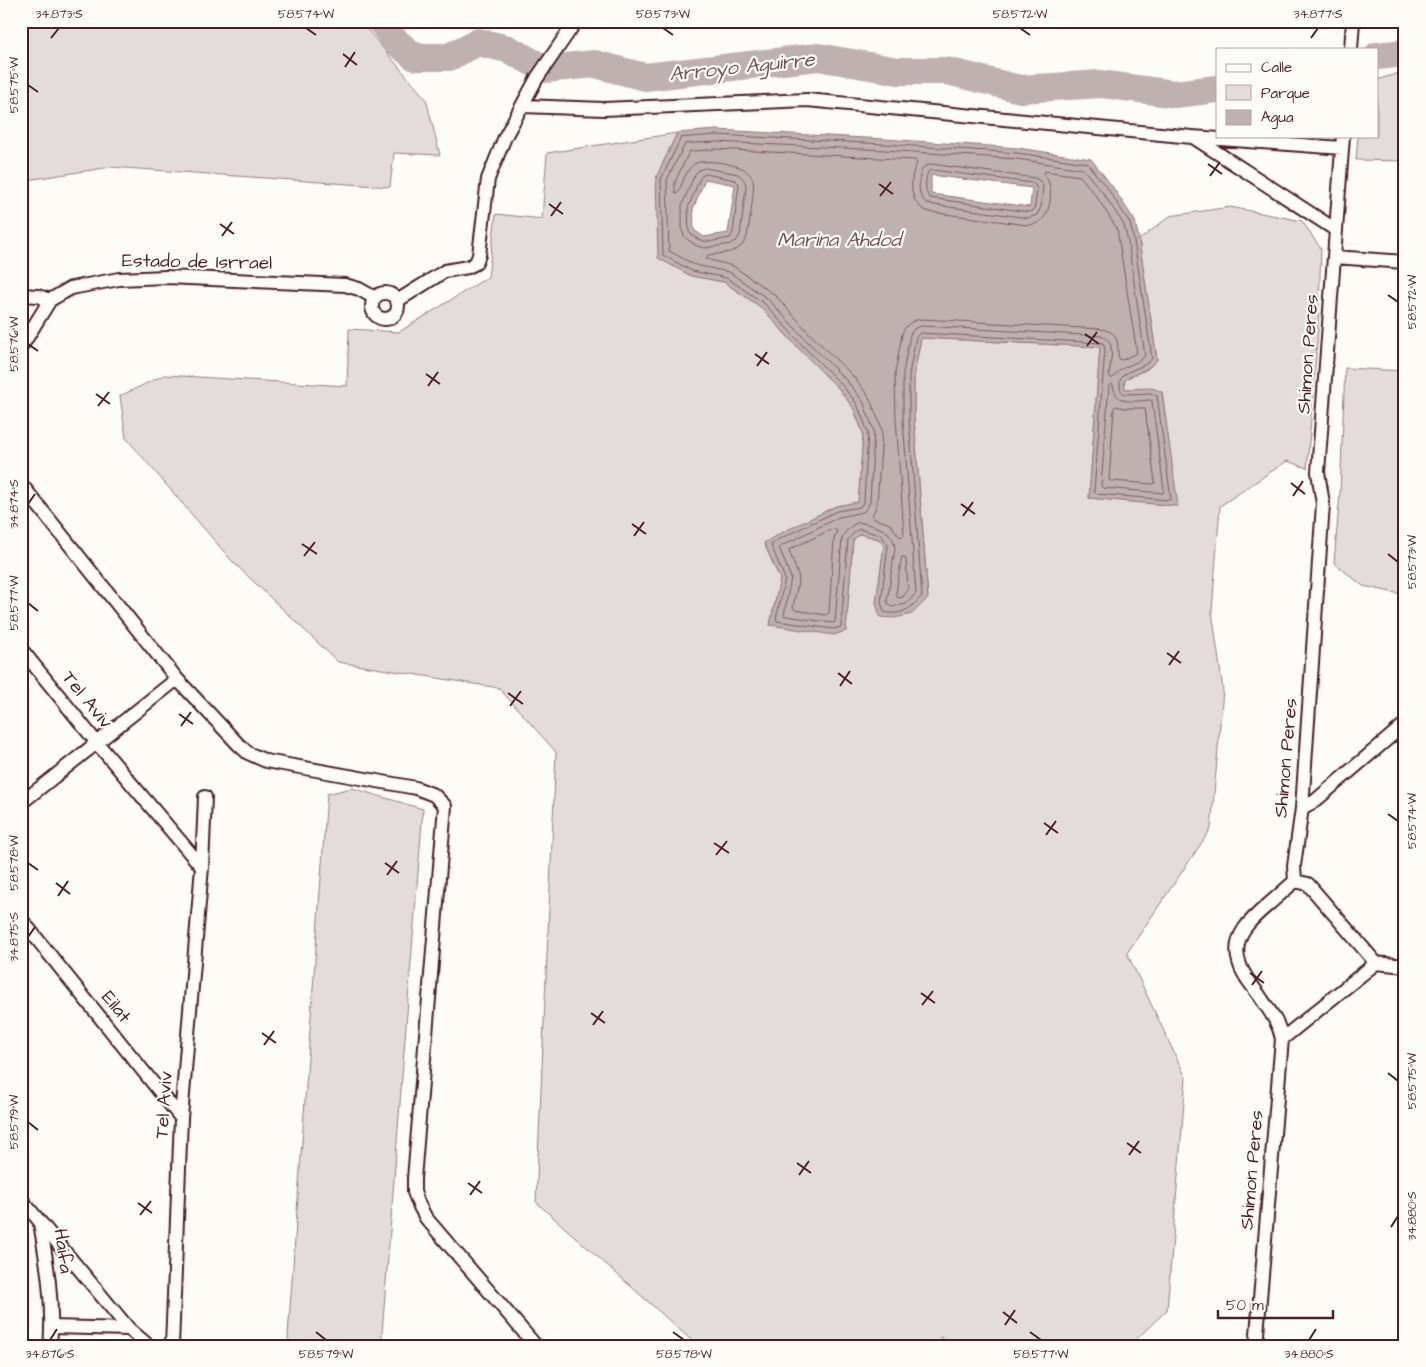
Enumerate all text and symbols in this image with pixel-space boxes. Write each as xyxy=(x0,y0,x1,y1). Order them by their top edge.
text: 34.873°S xyxy=(35,6,83,23)
text: 58.574°W xyxy=(278,6,335,23)
text: 58.573°W xyxy=(636,6,691,23)
text: 58.572°W xyxy=(993,6,1048,23)
text: 34.877°S xyxy=(1294,6,1343,23)
water label: Arroyo Aguirre xyxy=(668,45,817,90)
legend xyxy=(1216,48,1378,138)
text: 58.575°W xyxy=(6,56,23,113)
text: Calle xyxy=(1261,57,1292,78)
text: Parque xyxy=(1261,83,1310,104)
text: Agua xyxy=(1261,107,1294,129)
water label: Marina Ahdod xyxy=(777,226,904,254)
street label: Estado de Isrrael xyxy=(122,247,272,277)
text: 58.572°W xyxy=(1404,274,1421,329)
street label: Shimon Peres xyxy=(1290,293,1326,415)
text: 58.576°W xyxy=(6,316,23,372)
text: 34.874°S xyxy=(6,479,23,529)
text: 58.573°W xyxy=(1404,534,1421,589)
text: 58.577°W xyxy=(6,575,23,631)
street label: Tel Aviv xyxy=(55,665,119,735)
street label: Shimon Peres xyxy=(1267,697,1305,819)
text: 58.574°W xyxy=(1404,792,1421,849)
text: 58.578°W xyxy=(6,835,23,891)
text: 34.875°S xyxy=(6,912,23,962)
street label: Eilat xyxy=(95,985,138,1029)
text: 58.575°W xyxy=(1404,1052,1421,1109)
street label: Tel Aviv xyxy=(148,1070,180,1140)
text: 58.579°W xyxy=(6,1094,23,1149)
street label: Shimon Peres xyxy=(1233,1109,1271,1231)
text: 34.880°S xyxy=(1404,1191,1421,1241)
street label: Haifa xyxy=(46,1227,80,1275)
scale bar xyxy=(1218,1287,1334,1319)
text: 50 m xyxy=(1226,1295,1264,1316)
text: 34.876°S xyxy=(26,1346,75,1363)
text: 58.579°W xyxy=(299,1346,354,1363)
text: 58.578°W xyxy=(656,1346,712,1363)
text: 58.577°W xyxy=(1013,1346,1069,1363)
text: 34.880°S xyxy=(1284,1346,1334,1363)

